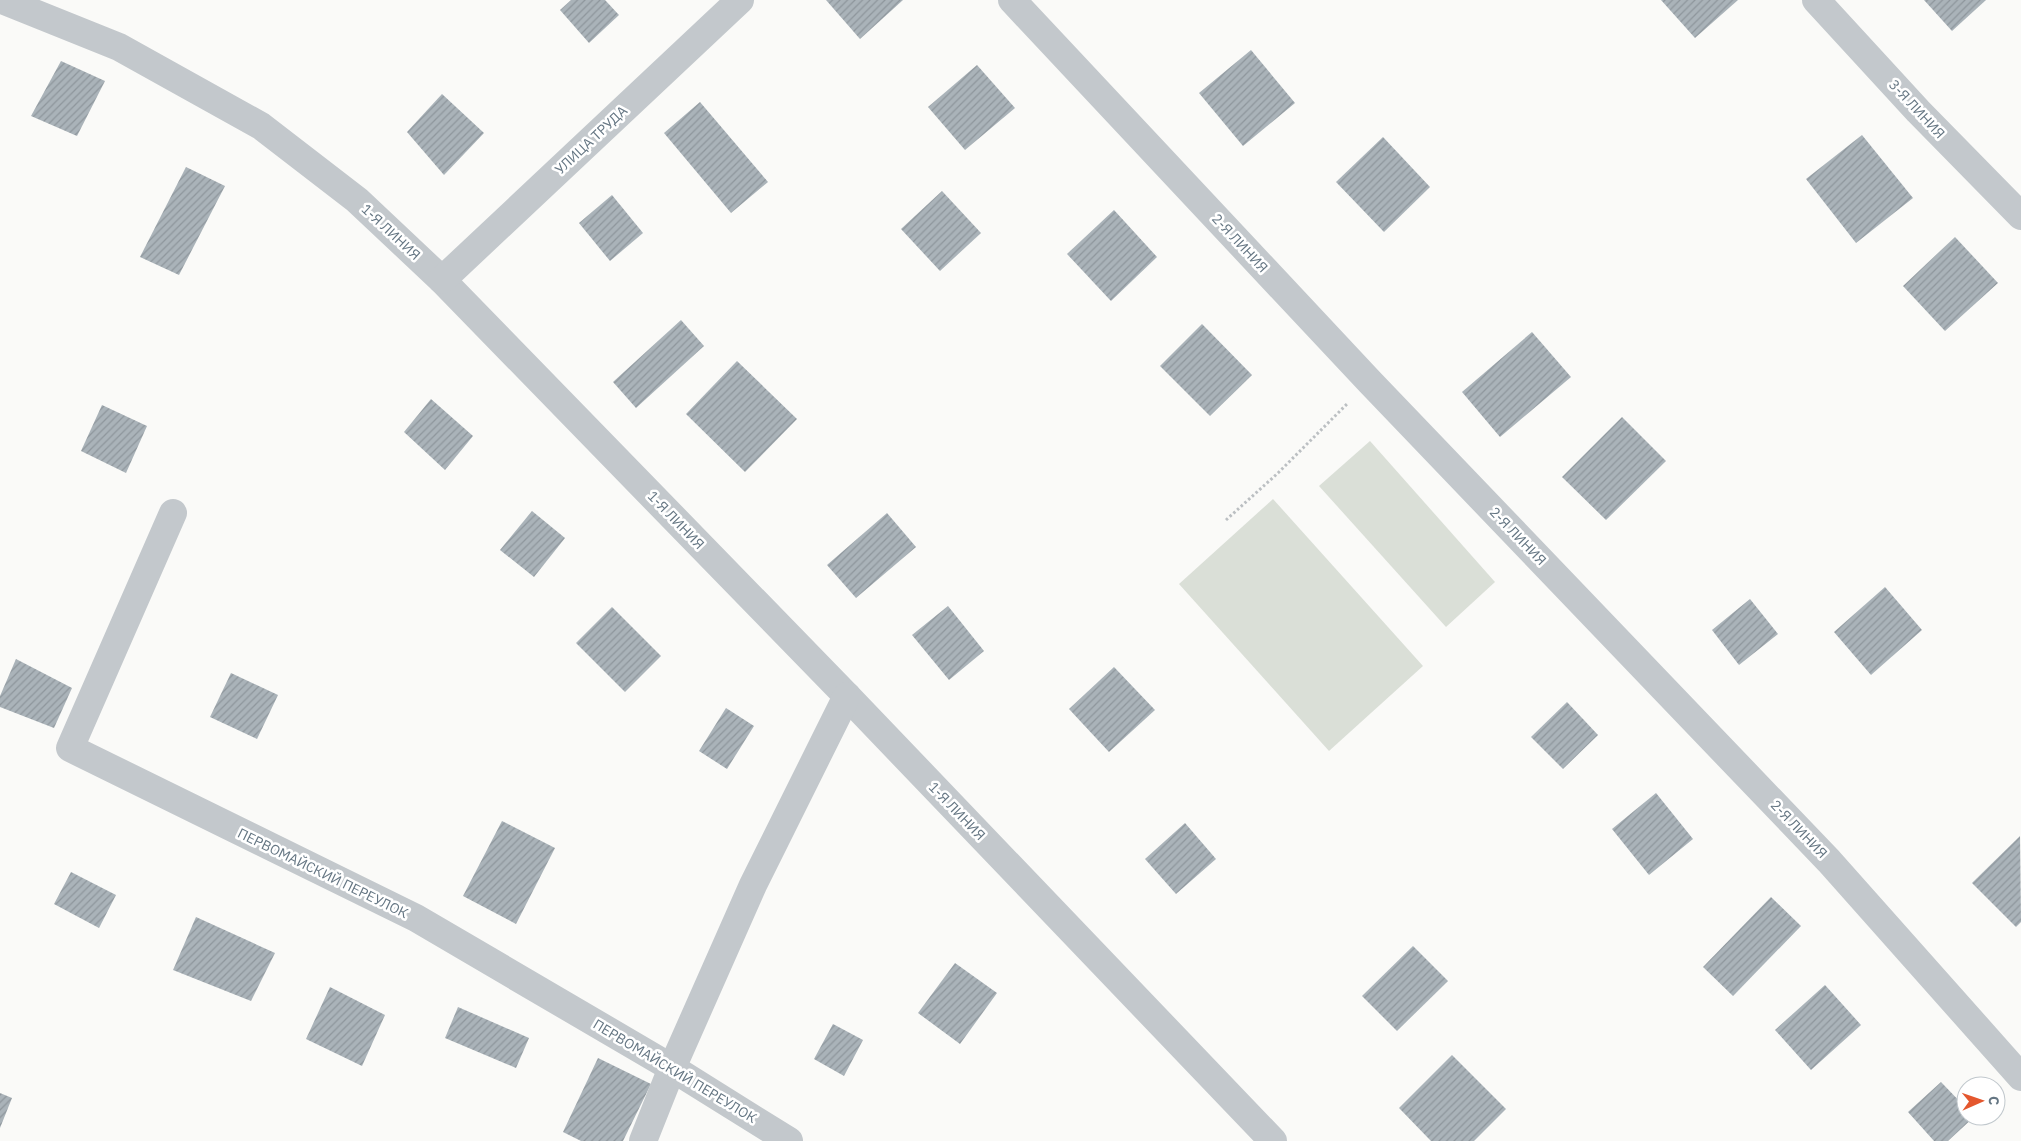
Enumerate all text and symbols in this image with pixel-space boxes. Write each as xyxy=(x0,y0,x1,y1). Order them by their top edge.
street label: 3-Я ЛИНИЯ xyxy=(1885,76,1949,142)
street label: УЛИЦА ТРУДА xyxy=(551,102,631,178)
street label: 1-Я ЛИНИЯ xyxy=(358,200,424,264)
street label: 2-Я ЛИНИЯ xyxy=(1208,210,1272,276)
street label: 1-Я ЛИНИЯ xyxy=(644,487,708,553)
street label: 2-Я ЛИНИЯ xyxy=(1486,503,1550,569)
street label: 1-Я ЛИНИЯ xyxy=(925,778,989,844)
street label: 2-Я ЛИНИЯ xyxy=(1767,796,1831,862)
street label: ПЕРВОМАЙСКИЙ ПЕРЕУЛОК xyxy=(235,823,412,922)
street label: ПЕРВОМАЙСКИЙ ПЕРЕУЛОК xyxy=(590,1014,761,1127)
north arrow xyxy=(1956,1076,2006,1126)
text: С xyxy=(1985,1096,2003,1105)

